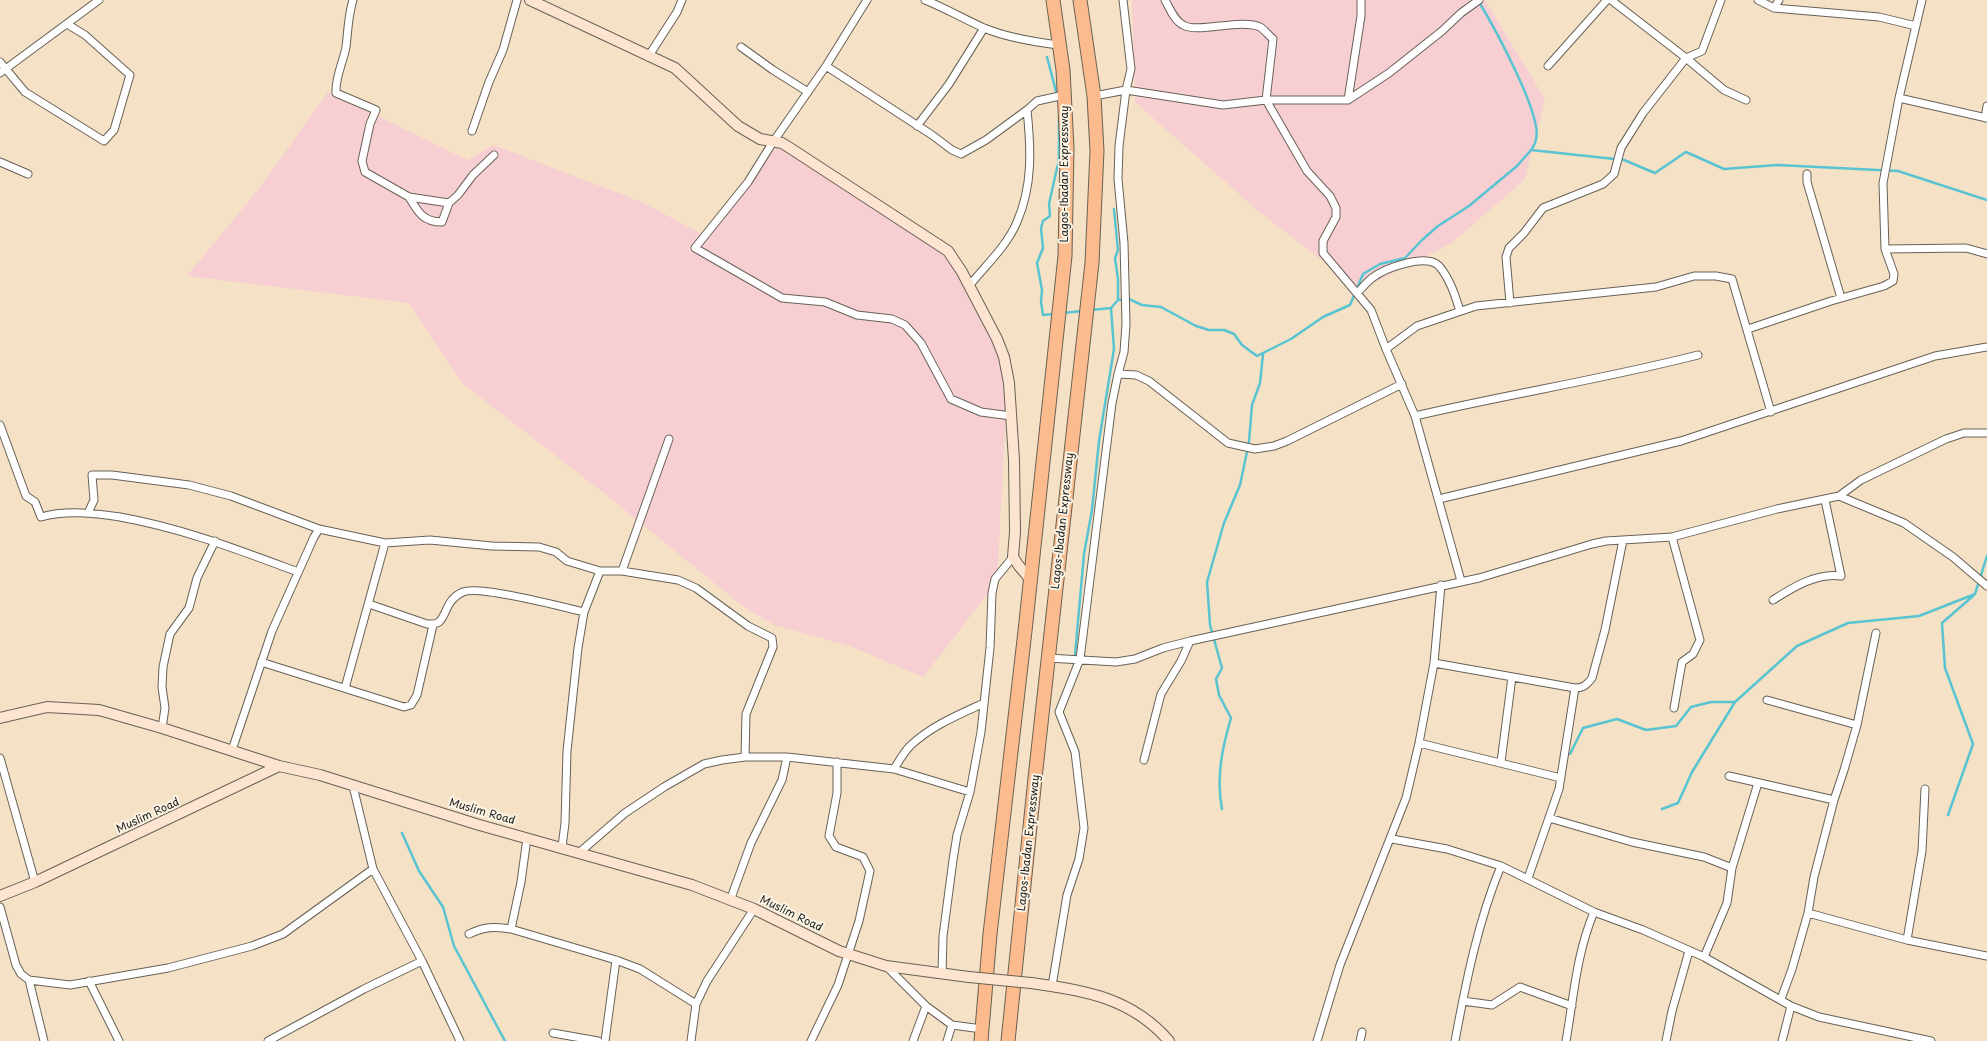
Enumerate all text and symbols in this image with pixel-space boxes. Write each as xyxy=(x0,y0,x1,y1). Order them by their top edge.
street label: Lagos-Ibadan Expressway xyxy=(1058,106,1072,242)
street label: Lagos-Ibadan Expressway xyxy=(1049,452,1077,590)
street label: Lagos-Ibadan Expressway xyxy=(1015,774,1043,912)
street label: Muslim Road xyxy=(114,796,182,836)
street label: Muslim Road xyxy=(447,796,517,828)
street label: Muslim Road xyxy=(758,893,824,935)

